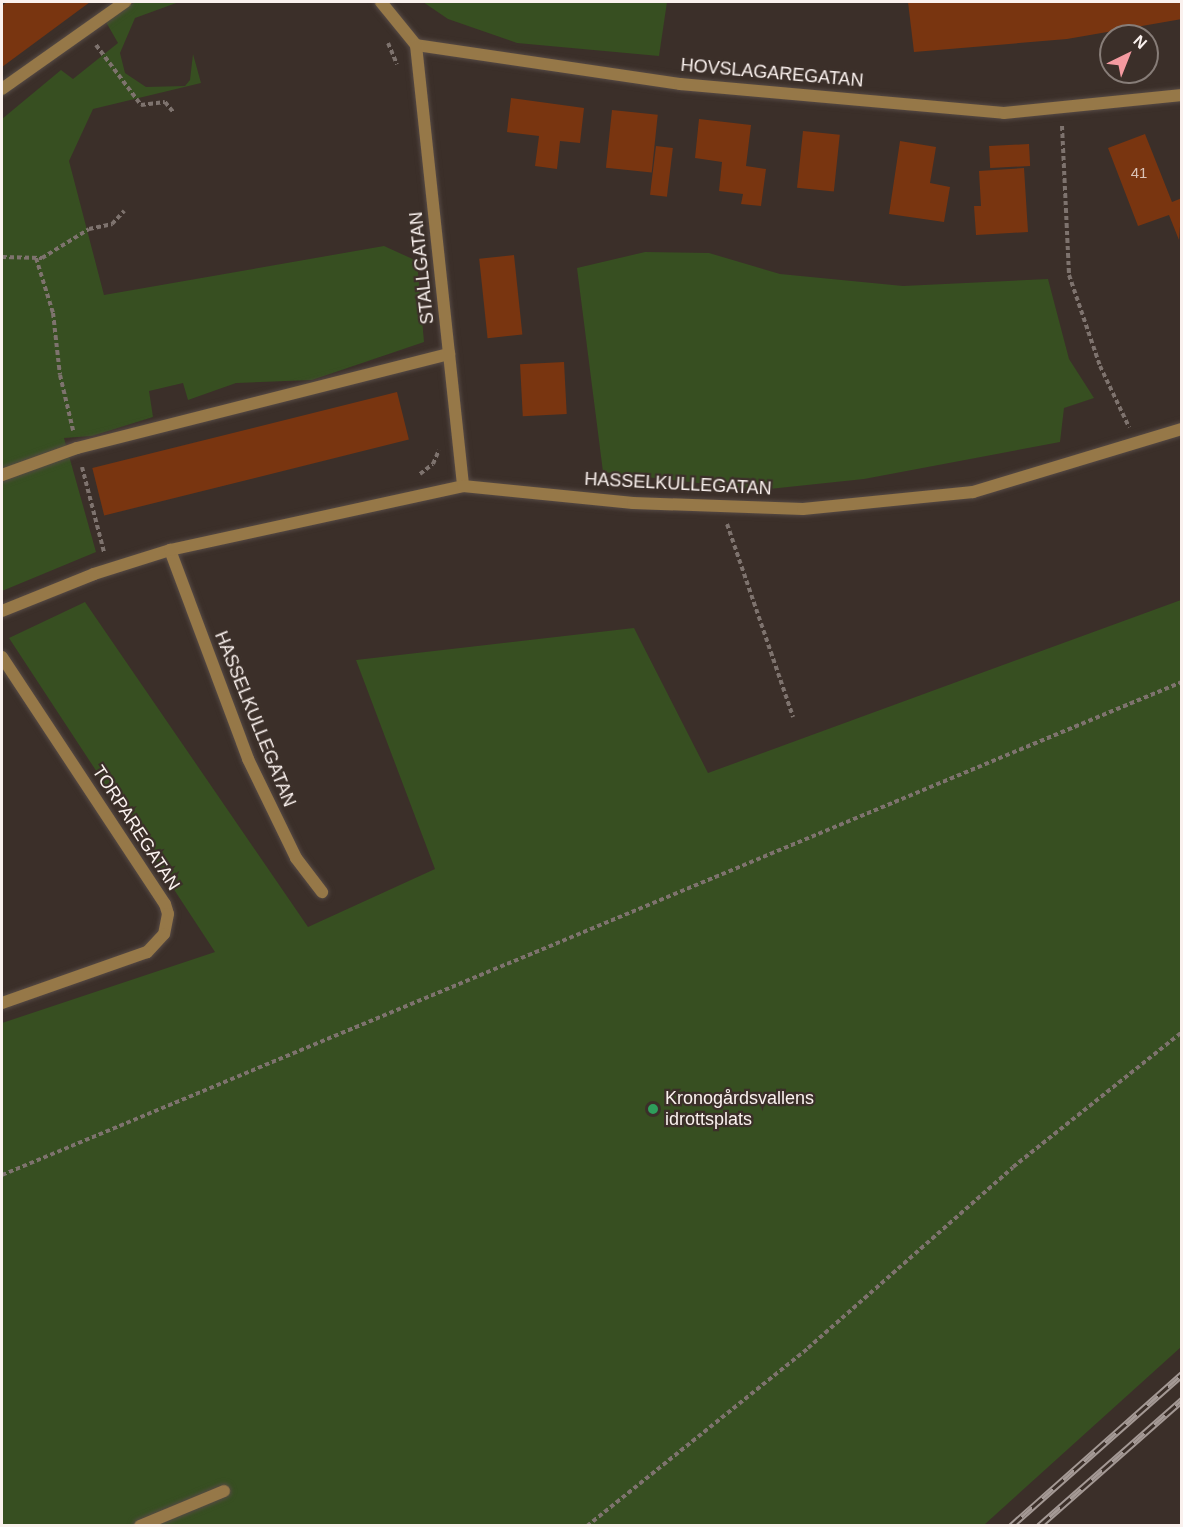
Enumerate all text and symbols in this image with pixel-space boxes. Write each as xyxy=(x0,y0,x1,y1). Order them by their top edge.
north arrow xyxy=(1099,24,1159,84)
text: N xyxy=(1130,32,1150,52)
street label: HOVSLAGAREGATAN xyxy=(680,54,864,92)
house number: 41 xyxy=(1131,164,1147,182)
street label: STALLGATAN xyxy=(405,211,439,325)
street label: HASSELKULLEGATAN xyxy=(584,468,772,500)
street label: HASSELKULLEGATAN xyxy=(210,628,300,810)
street label: TORPAREGATAN xyxy=(88,761,184,895)
place label: Kronogårdsvallens idrottsplats xyxy=(665,1088,814,1130)
marker: Kronogårdsvallens idrottsplats xyxy=(646,1102,660,1116)

